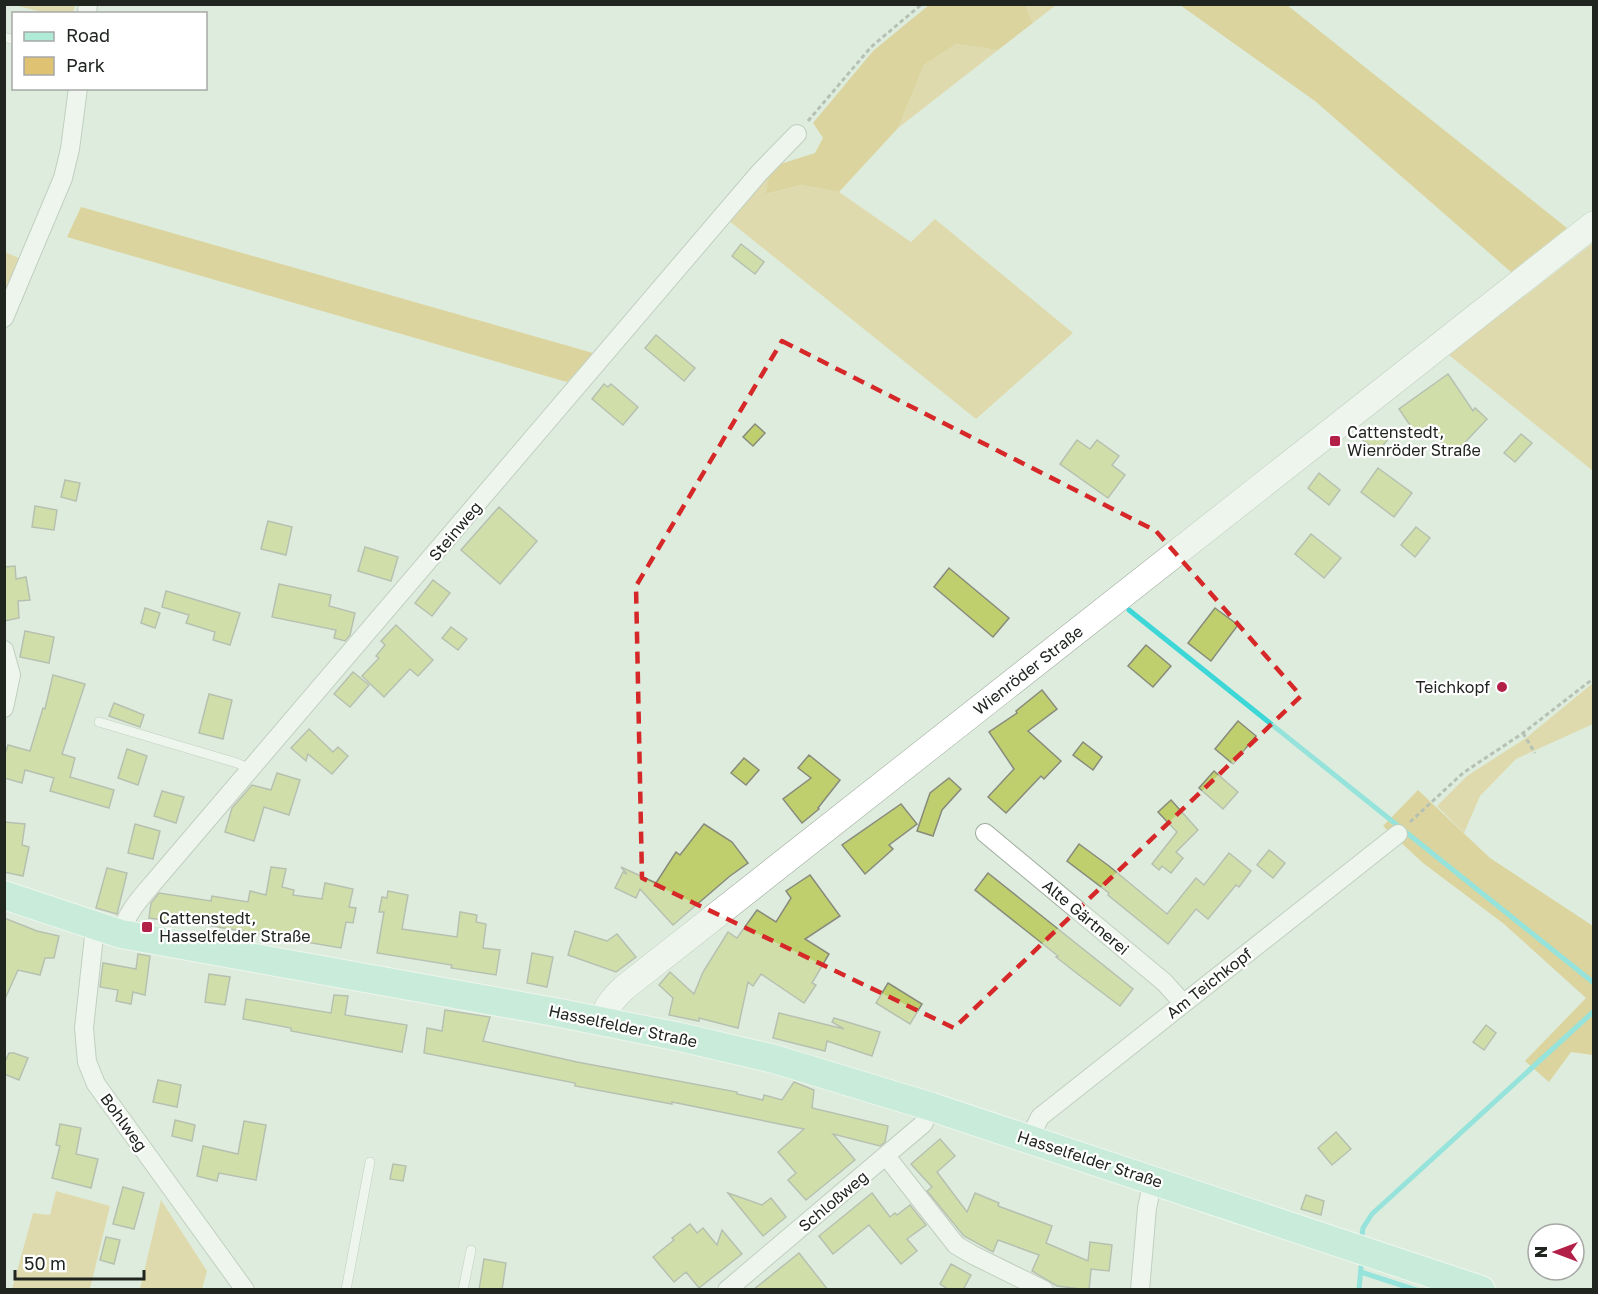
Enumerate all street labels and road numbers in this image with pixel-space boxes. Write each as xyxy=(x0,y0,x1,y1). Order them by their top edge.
street label: Steinweg xyxy=(424,497,486,565)
street label: Wienröder Straße xyxy=(969,621,1087,719)
street label: Alte Gärtnerei xyxy=(1039,875,1133,959)
street label: Am Teichkopf xyxy=(1162,943,1256,1023)
street label: Hasselfelder Straße xyxy=(547,1000,699,1052)
street label: Bohlweg xyxy=(96,1089,152,1155)
street label: Hasselfelder Straße xyxy=(1015,1126,1165,1192)
street label: Schloßweg xyxy=(794,1166,872,1236)

